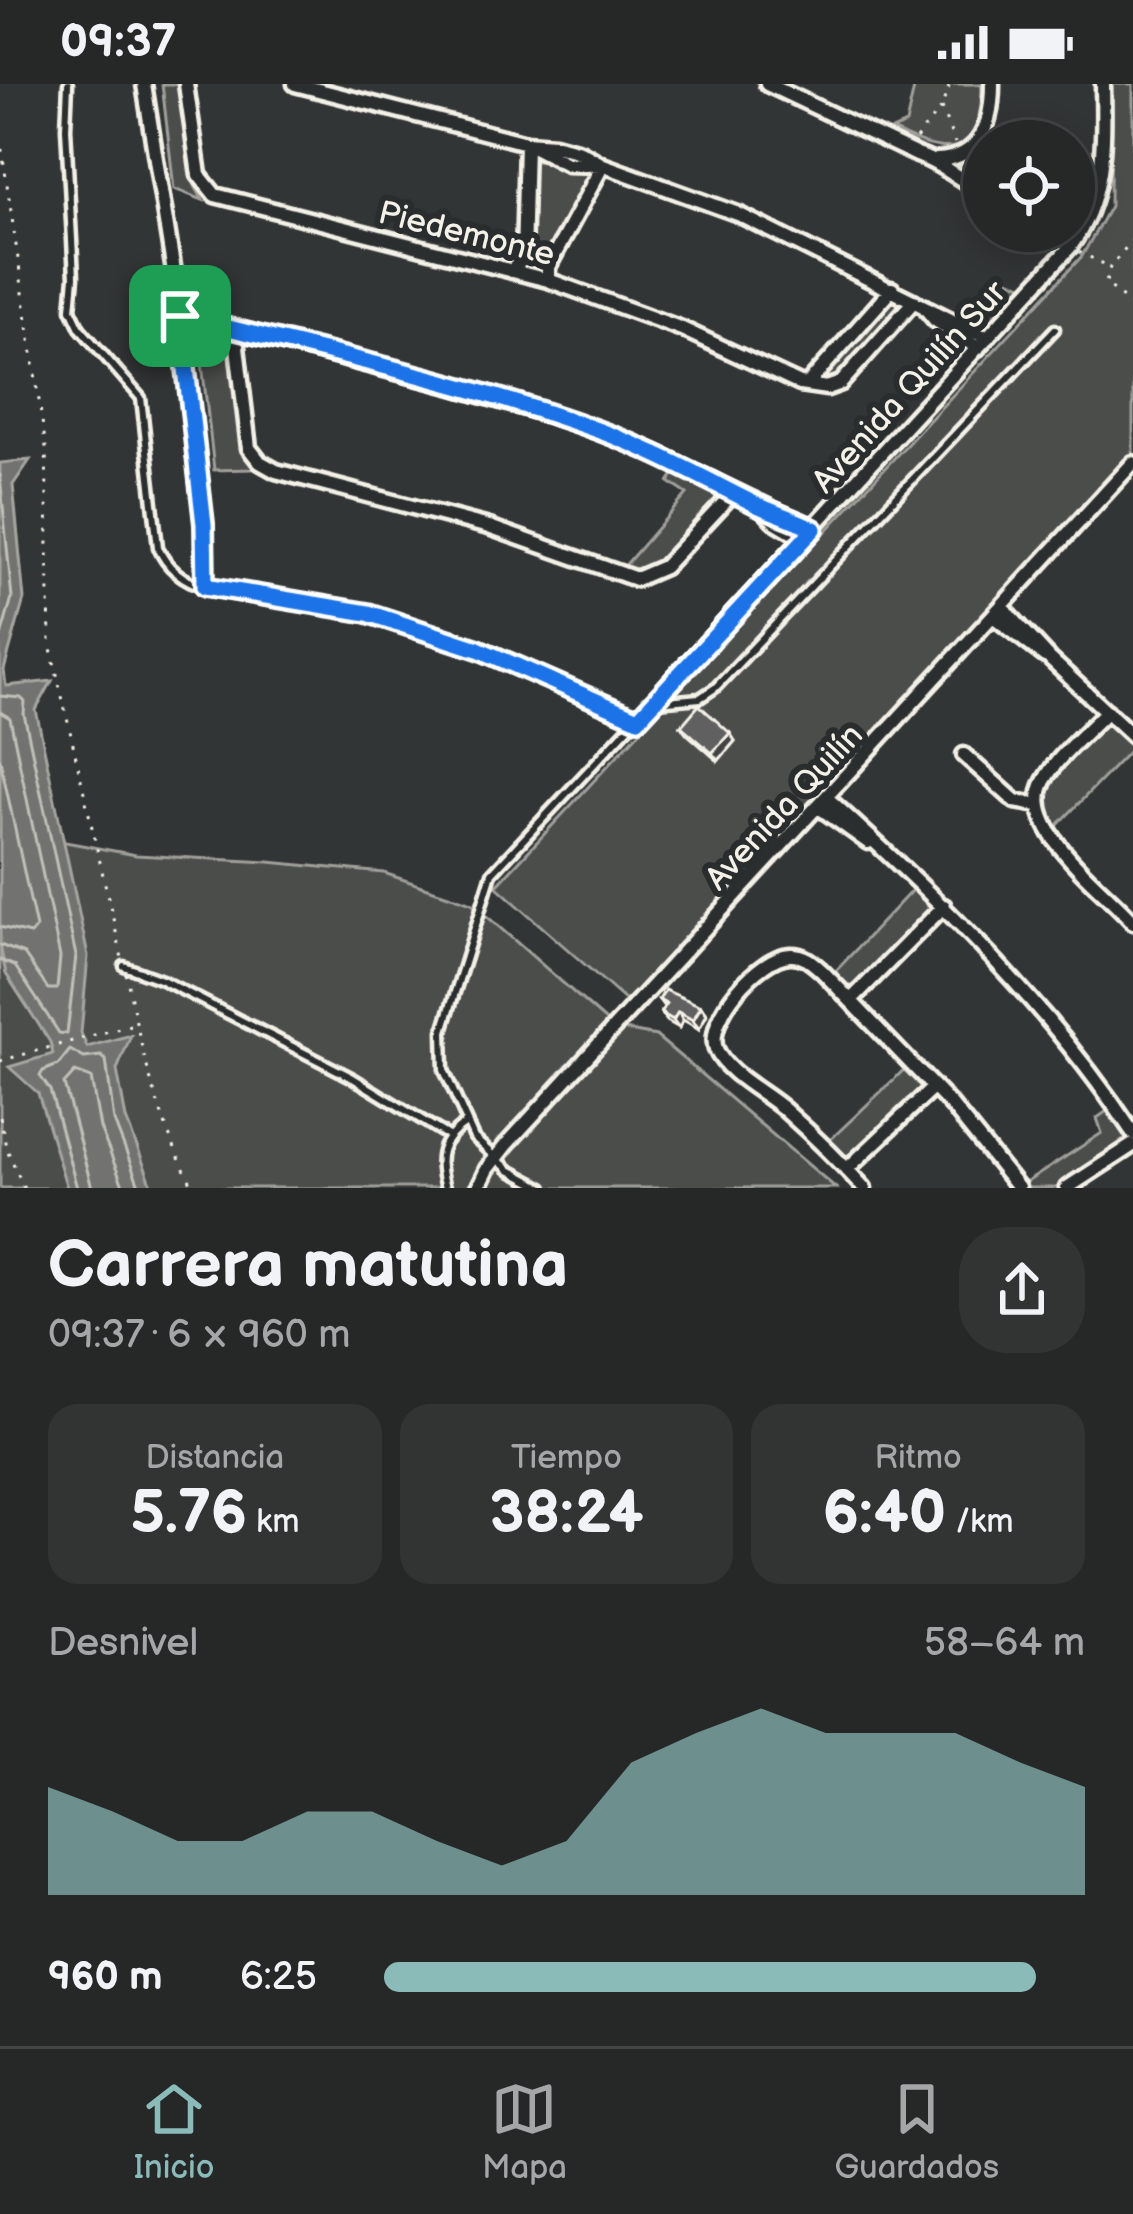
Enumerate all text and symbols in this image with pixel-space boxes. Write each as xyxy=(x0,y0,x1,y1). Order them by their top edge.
text: 09:37 xyxy=(60,15,176,70)
map controls xyxy=(963,120,1095,252)
button: locate xyxy=(963,120,1095,252)
street label: Piedemonte xyxy=(374,193,559,275)
pin xyxy=(129,265,231,367)
street label: Avenida Quilín Sur xyxy=(804,272,1016,502)
icon: arrive xyxy=(147,283,213,349)
street label: Avenida Quilín xyxy=(697,716,872,899)
text: Carrera matutina xyxy=(48,1227,568,1306)
button: share xyxy=(959,1227,1085,1353)
text: 09:37 · 6 × 960 m xyxy=(48,1312,350,1359)
text: Distancia xyxy=(146,1438,284,1478)
text: Tiempo xyxy=(511,1438,622,1478)
text: Ritmo xyxy=(874,1438,962,1478)
text: 5.76 xyxy=(130,1478,247,1550)
text: 38:24 xyxy=(489,1478,644,1550)
text: 6:40 xyxy=(823,1478,946,1550)
text: km xyxy=(247,1502,299,1542)
text: /km xyxy=(946,1502,1014,1542)
text: Desnivel xyxy=(48,1620,198,1667)
text: 58–64 m xyxy=(924,1620,1085,1667)
text: 960 m xyxy=(48,1954,163,2001)
text: 6:25 xyxy=(240,1954,317,2001)
tab: Inicio xyxy=(134,2076,214,2188)
tab: Mapa xyxy=(482,2076,567,2188)
tab: Guardados xyxy=(835,2076,999,2188)

